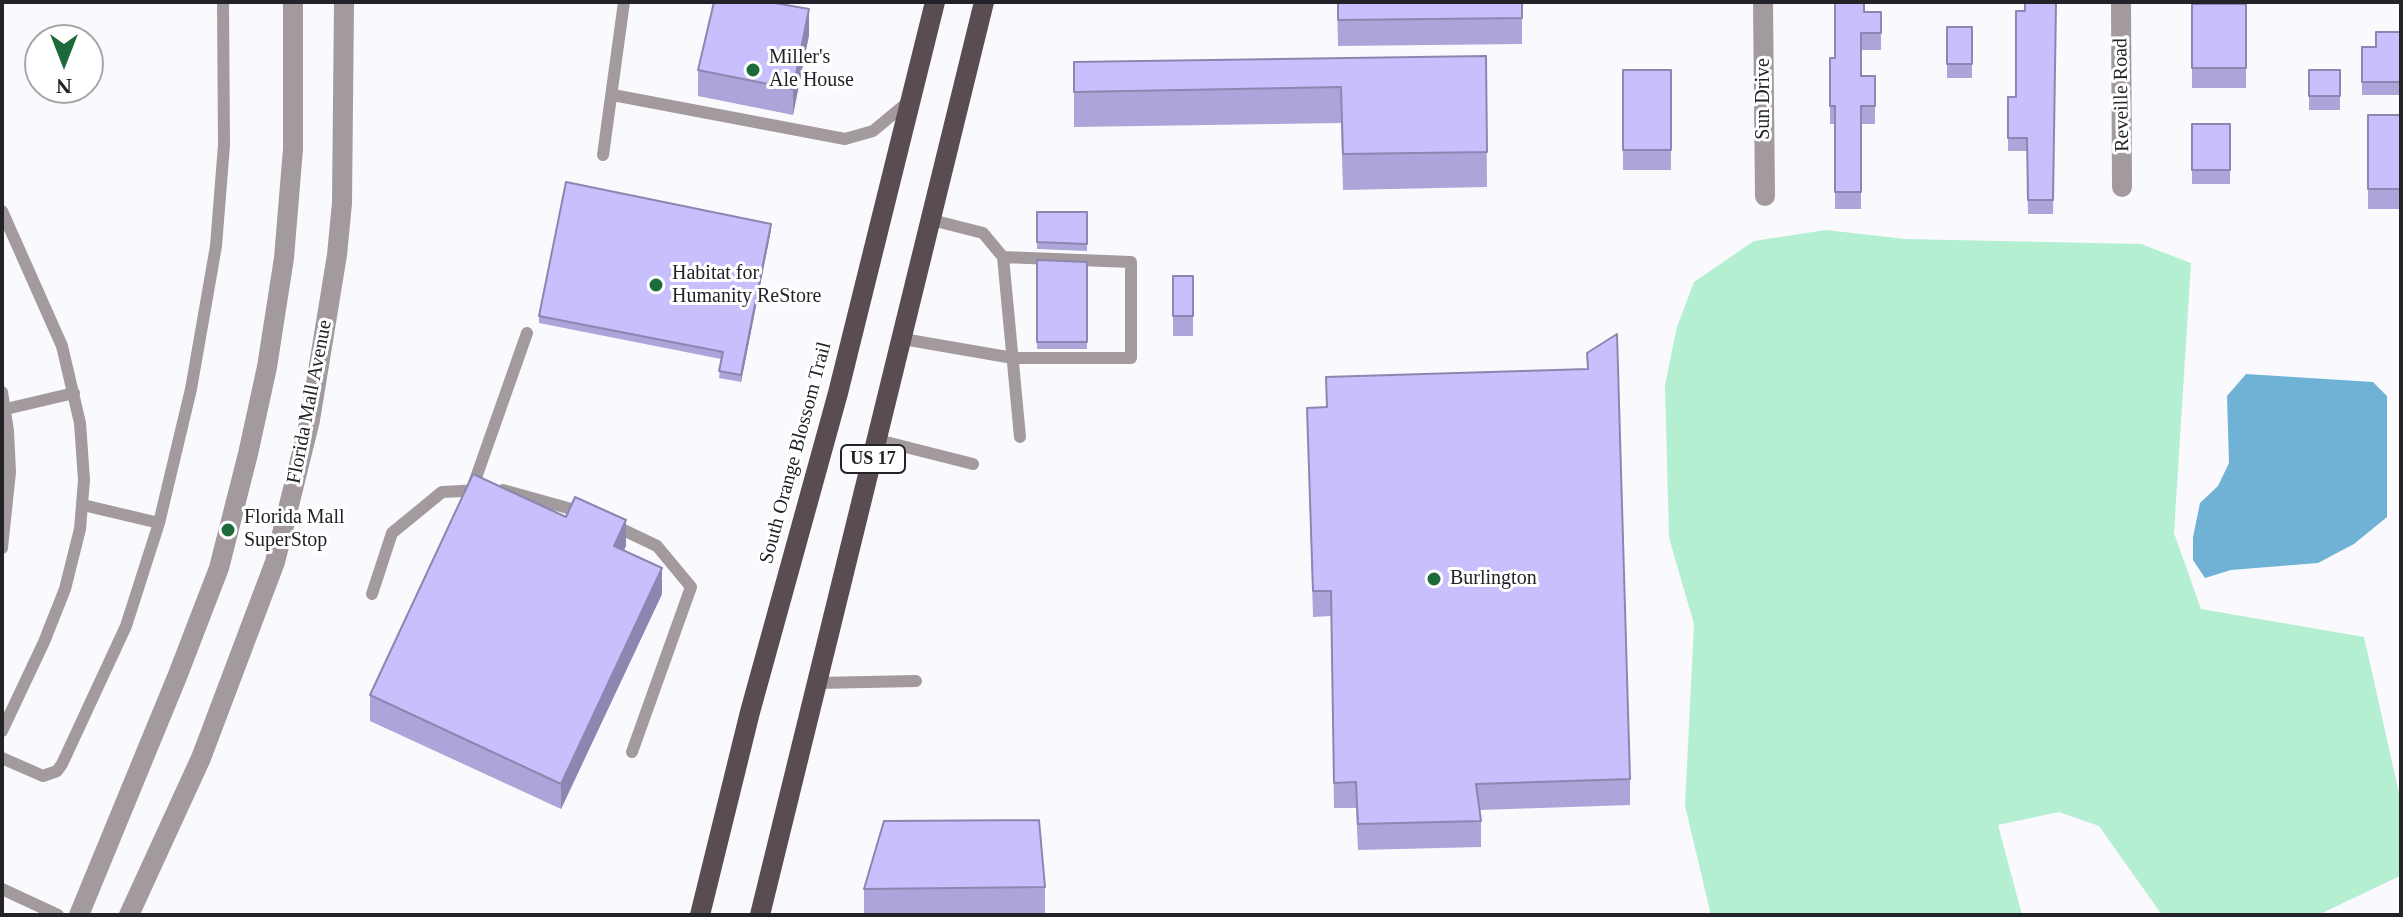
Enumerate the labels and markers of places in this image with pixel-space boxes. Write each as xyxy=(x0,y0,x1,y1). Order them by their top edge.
place label: Miller's Ale House xyxy=(769,46,854,93)
marker: Miller's Ale House xyxy=(744,61,762,79)
place label: Habitat for Humanity ReStore xyxy=(672,262,821,309)
marker: Habitat for Humanity ReStore xyxy=(647,276,665,294)
place label: Florida Mall SuperStop xyxy=(244,506,345,553)
marker: Florida Mall SuperStop xyxy=(219,521,237,539)
place label: Burlington xyxy=(1450,567,1537,591)
marker: Burlington xyxy=(1425,570,1443,588)

